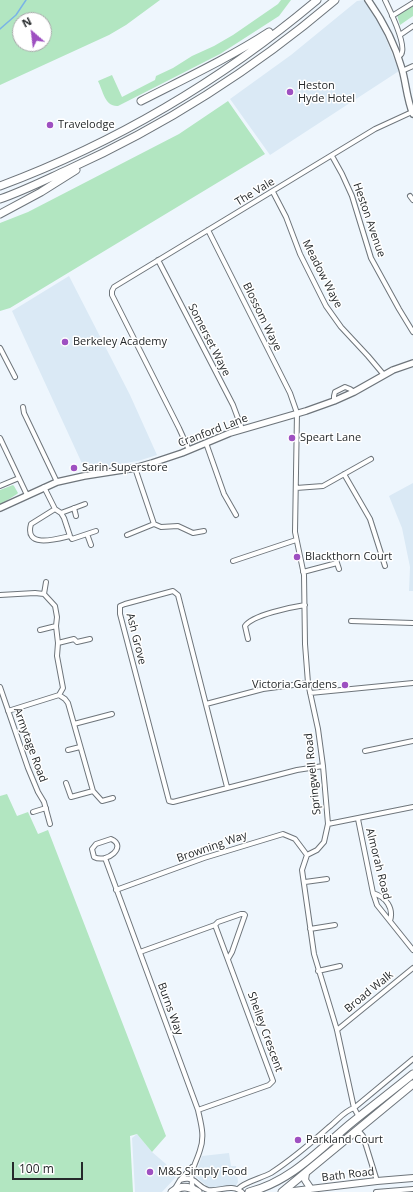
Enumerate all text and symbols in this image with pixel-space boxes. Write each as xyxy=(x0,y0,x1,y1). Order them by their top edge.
north arrow xyxy=(12,12,52,52)
text: N xyxy=(19,13,34,31)
place label: Heston Hyde Hotel xyxy=(298,79,355,105)
marker: Heston Hyde Hotel xyxy=(285,87,295,97)
place label: Travelodge xyxy=(58,118,115,132)
marker: Travelodge xyxy=(45,120,55,130)
street label: The Vale xyxy=(233,175,277,209)
street label: Heston Avenue xyxy=(350,181,388,259)
street label: Meadow Waye xyxy=(299,238,345,310)
street label: Blossom Waye xyxy=(240,281,284,353)
street label: Somerset Waye xyxy=(185,302,233,378)
place label: Berkeley Academy xyxy=(73,335,167,349)
marker: Berkeley Academy xyxy=(60,337,70,347)
street label: Cranford Lane xyxy=(176,412,250,450)
place label: Speart Lane xyxy=(300,431,361,445)
marker: Speart Lane xyxy=(287,433,297,443)
place label: Sarin Superstore xyxy=(82,461,168,475)
marker: Sarin Superstore xyxy=(69,463,79,473)
place label: Blackthorn Court xyxy=(305,550,392,564)
marker: Blackthorn Court xyxy=(292,552,302,562)
street label: Ash Grove xyxy=(123,612,149,666)
place label: Victoria Gardens xyxy=(252,678,337,692)
marker: Victoria Gardens xyxy=(340,680,350,690)
street label: Armytage Road xyxy=(10,706,50,784)
street label: Springwell Road xyxy=(302,732,324,816)
street label: Almorah Road xyxy=(363,827,393,901)
street label: Browning Way xyxy=(175,829,249,865)
street label: Broad Walk xyxy=(342,968,396,1016)
street label: Burns Way xyxy=(154,981,186,1037)
street label: Shelley Crescent xyxy=(244,990,286,1074)
place label: Parkland Court xyxy=(306,1133,383,1147)
marker: Parkland Court xyxy=(293,1135,303,1145)
scale bar xyxy=(14,1154,85,1180)
text: 100 m xyxy=(19,1160,54,1177)
place label: M&S Simply Food xyxy=(158,1165,247,1179)
street label: Bath Road xyxy=(321,1165,375,1185)
marker: M&S Simply Food xyxy=(145,1167,155,1177)

